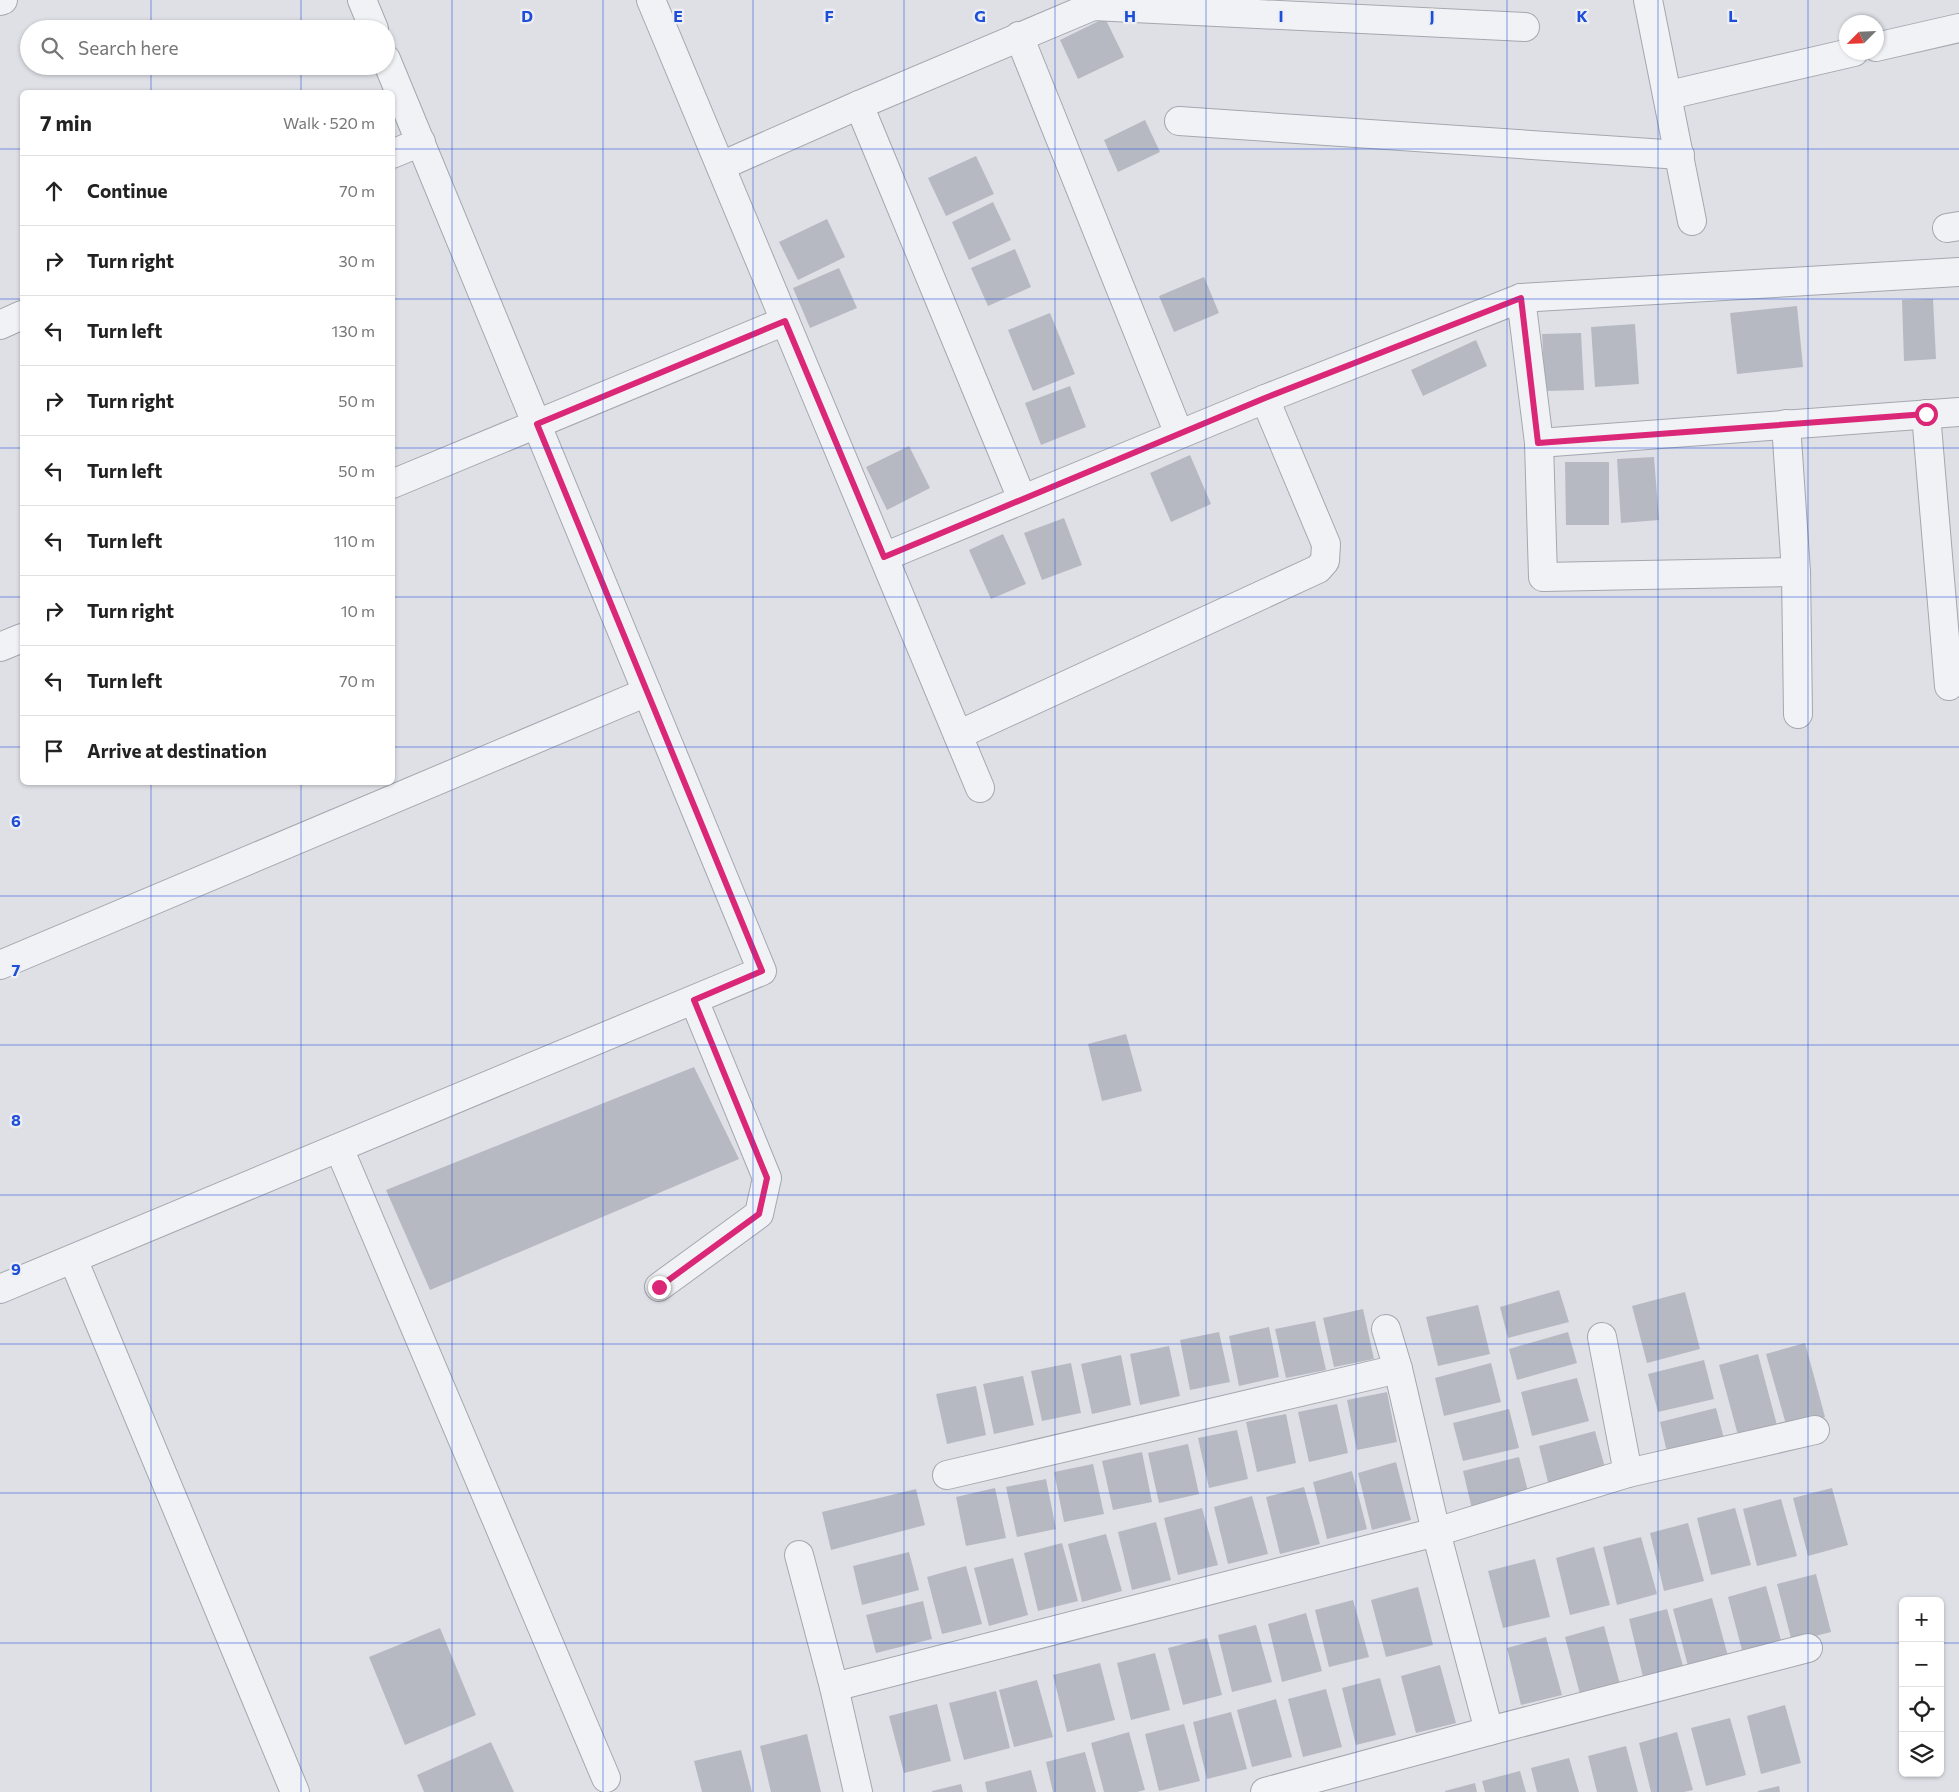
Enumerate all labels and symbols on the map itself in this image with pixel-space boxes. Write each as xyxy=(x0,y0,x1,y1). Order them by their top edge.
text: D xyxy=(521,6,533,25)
text: E xyxy=(673,6,683,25)
text: F xyxy=(824,6,834,25)
text: G xyxy=(974,6,986,25)
text: H xyxy=(1124,6,1136,25)
text: I xyxy=(1278,6,1284,25)
text: J xyxy=(1429,6,1435,25)
text: K xyxy=(1576,6,1588,25)
text: L xyxy=(1728,6,1738,25)
north arrow xyxy=(1839,15,1884,60)
route start xyxy=(1915,403,1938,426)
text: 6 xyxy=(11,811,21,830)
text: 7 xyxy=(12,960,21,979)
text: 8 xyxy=(11,1110,21,1129)
text: 9 xyxy=(11,1259,21,1278)
route end xyxy=(648,1276,671,1299)

